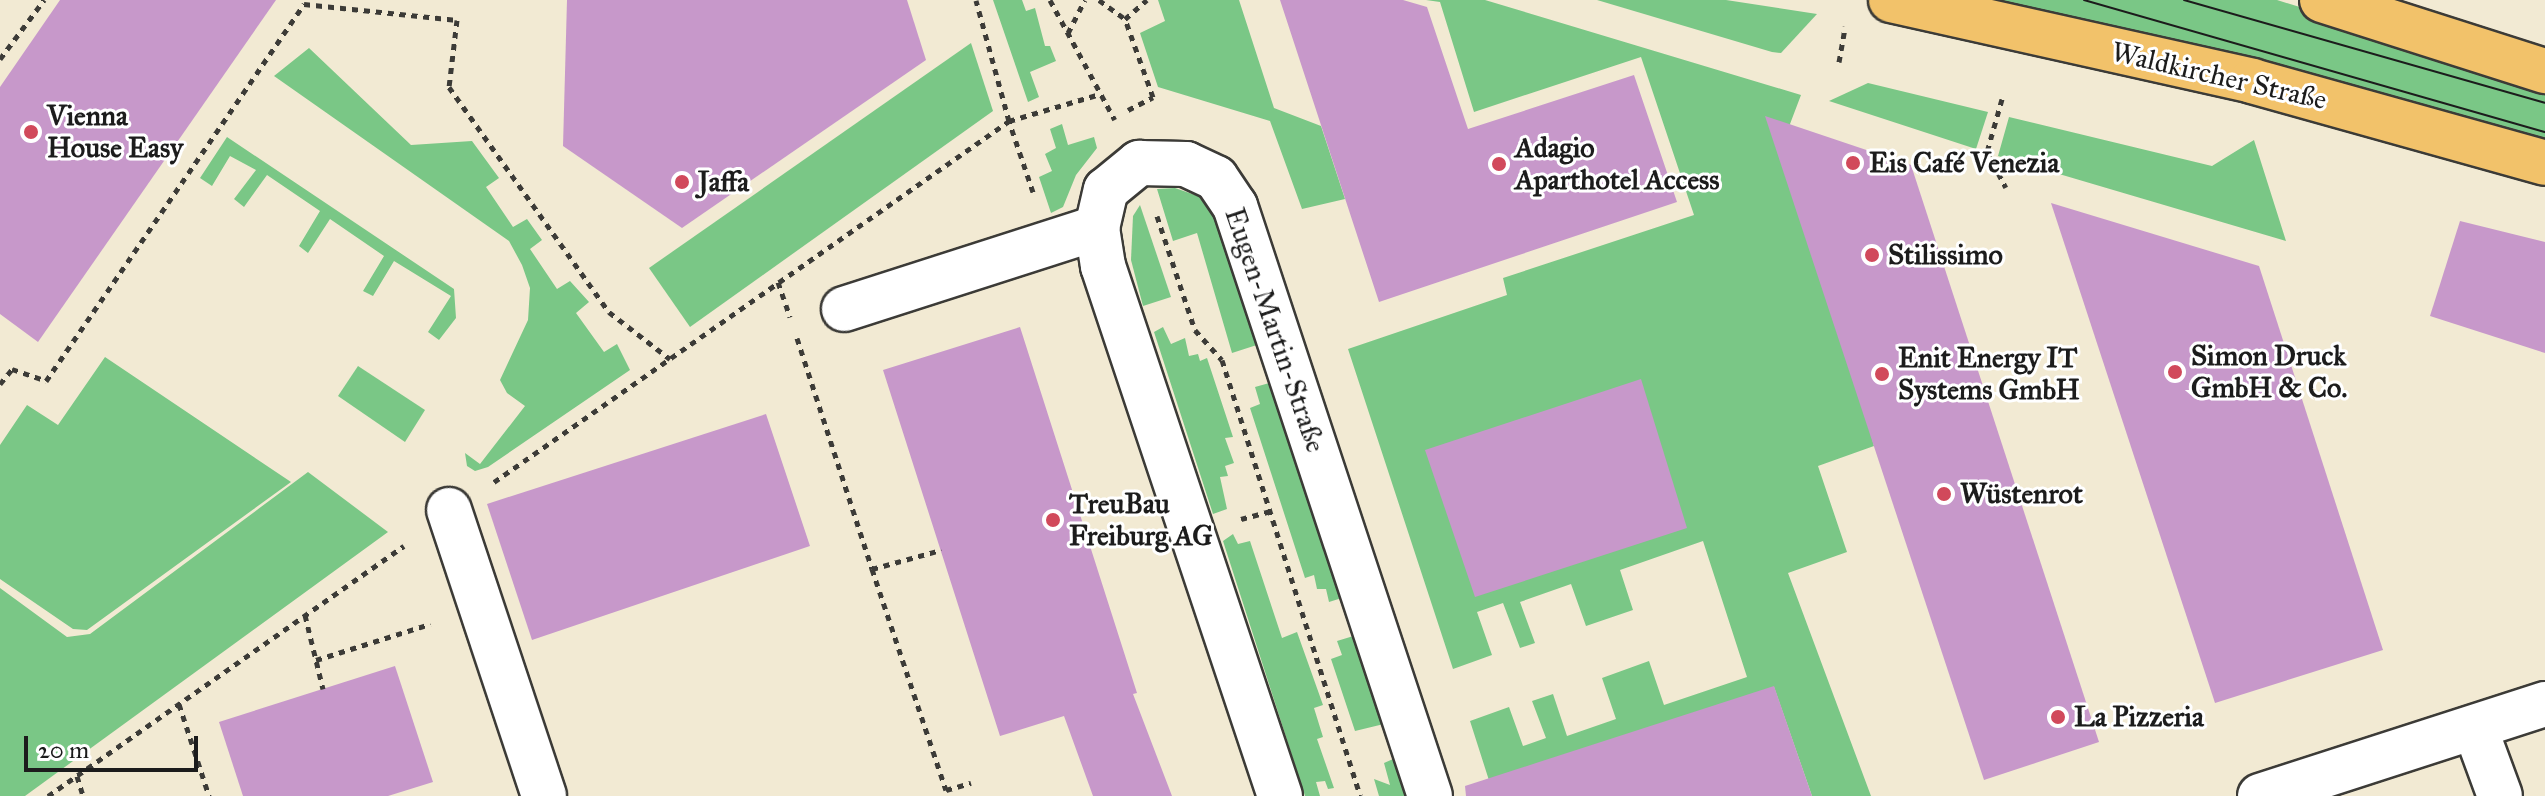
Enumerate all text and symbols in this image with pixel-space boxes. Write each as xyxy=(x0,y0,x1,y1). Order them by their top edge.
street label: Waldkircher Straße xyxy=(2108,35,2330,117)
place label: Vienna House Easy xyxy=(47,99,183,165)
marker: Vienna House Easy xyxy=(22,123,40,141)
place label: Adagio Aparthotel Access xyxy=(1515,131,1719,197)
place label: Eis Café Venezia xyxy=(1869,146,2059,180)
marker: Eis Café Venezia xyxy=(1844,154,1862,172)
marker: Adagio Aparthotel Access xyxy=(1490,155,1508,173)
place label: Jaffa xyxy=(698,165,749,199)
marker: Jaffa xyxy=(673,173,691,191)
street label: Eugen-Martin-Straße xyxy=(1217,203,1333,457)
place label: Stilissimo xyxy=(1888,238,2003,272)
marker: Stilissimo xyxy=(1863,246,1881,264)
place label: Simon Druck GmbH & Co. xyxy=(2191,339,2347,405)
place label: Enit Energy IT Systems GmbH xyxy=(1898,341,2080,407)
marker: Simon Druck GmbH & Co. xyxy=(2166,363,2184,381)
marker: Enit Energy IT Systems GmbH xyxy=(1873,365,1891,383)
place label: Wüstenrot xyxy=(1960,477,2083,511)
marker: Wüstenrot xyxy=(1935,485,1953,503)
place label: TreuBau Freiburg AG xyxy=(1069,487,1213,553)
marker: TreuBau Freiburg AG xyxy=(1044,511,1062,529)
place label: La Pizzeria xyxy=(2074,700,2204,734)
marker: La Pizzeria xyxy=(2049,708,2067,726)
scale bar xyxy=(28,720,202,770)
text: 20 m xyxy=(38,735,89,765)

